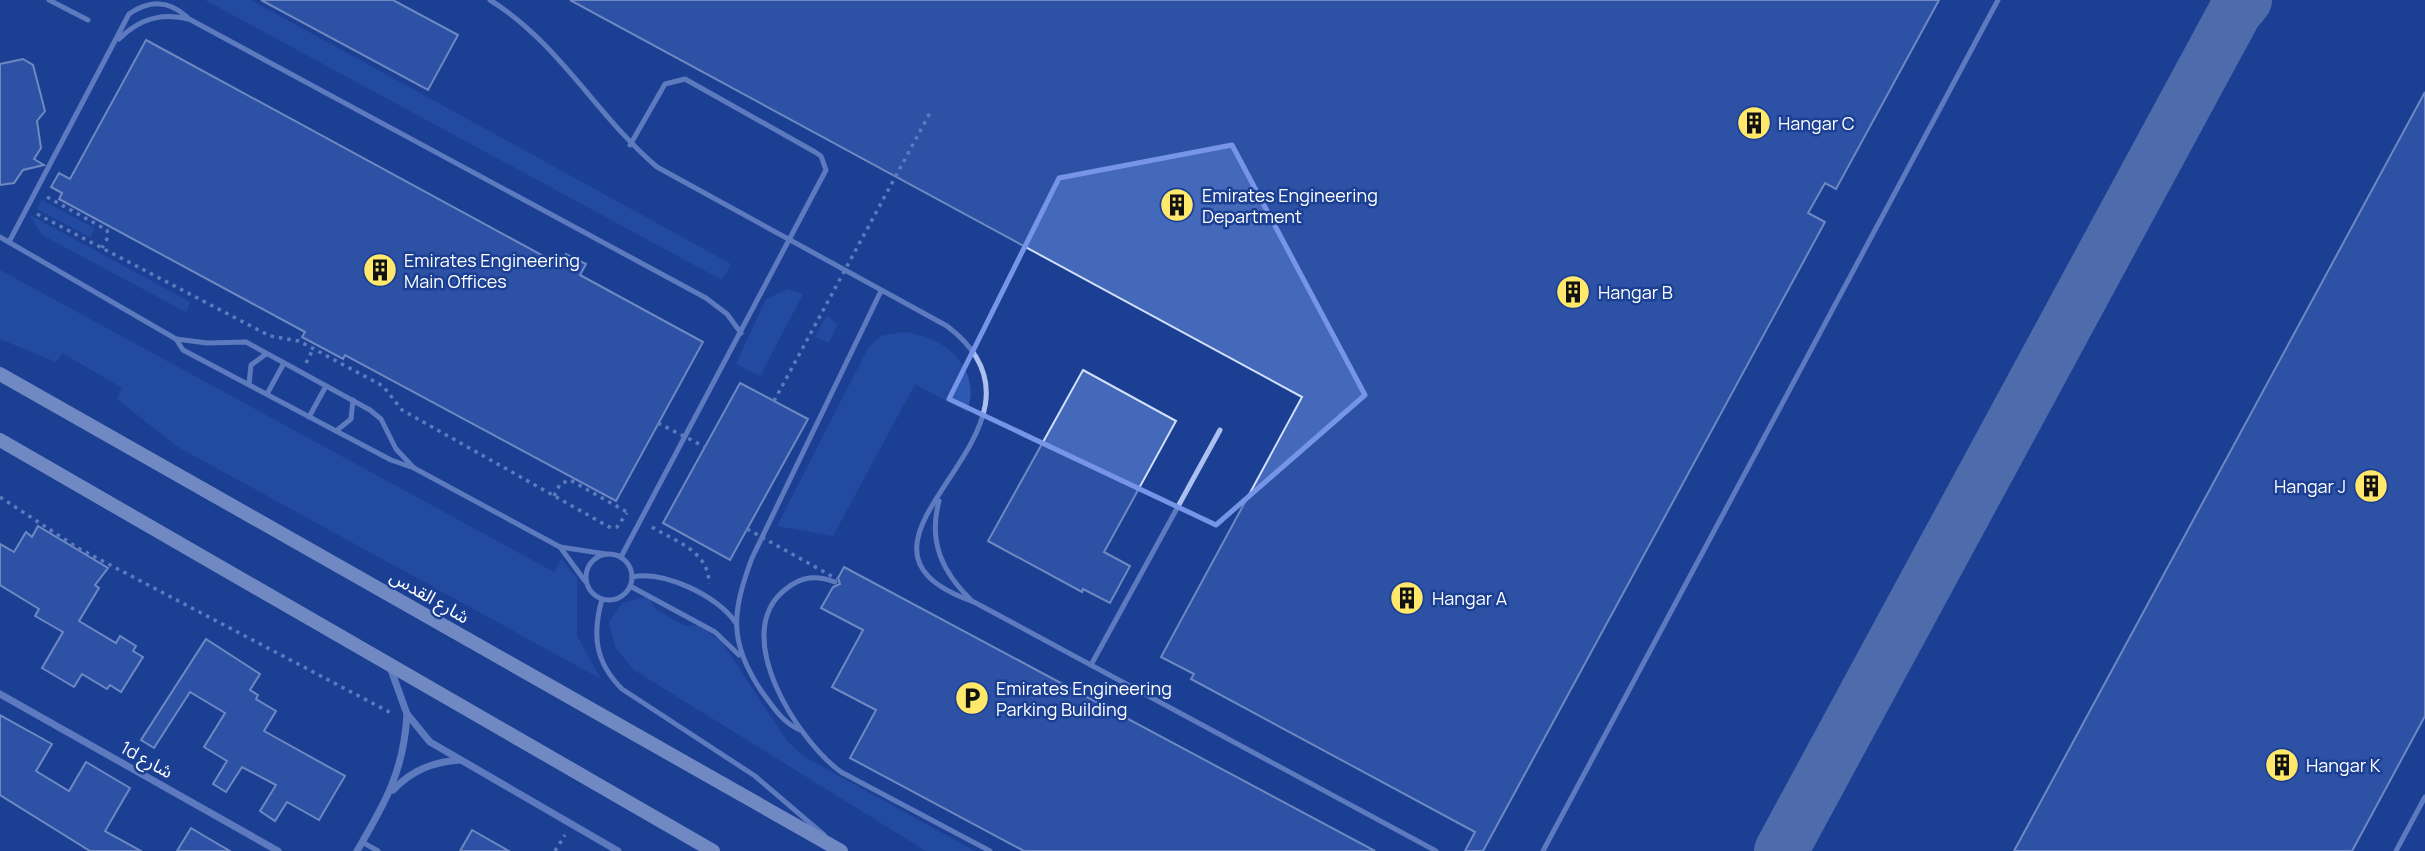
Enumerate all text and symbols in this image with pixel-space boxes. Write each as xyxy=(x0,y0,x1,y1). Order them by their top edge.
building icon: Hangar C xyxy=(1735,104,1773,142)
place label: Hangar C xyxy=(1778,111,1855,135)
place label: Emirates Engineering Department xyxy=(1202,183,1378,228)
building icon: Emirates Engineering Department xyxy=(1158,186,1196,224)
place label: Emirates Engineering Main Offices xyxy=(404,248,580,293)
building icon: Emirates Engineering Main Offices xyxy=(361,251,399,289)
building icon: Hangar B xyxy=(1554,273,1592,311)
place label: Hangar B xyxy=(1598,280,1673,304)
building icon: Hangar J xyxy=(2352,467,2390,505)
place label: Hangar J xyxy=(2274,474,2346,498)
street label: شارع القدس xyxy=(384,564,474,631)
building icon: Hangar A xyxy=(1388,579,1426,617)
place label: Hangar A xyxy=(1432,586,1508,610)
place label: Emirates Engineering Parking Building xyxy=(996,676,1172,721)
parking icon: Emirates Engineering Parking Building xyxy=(953,679,991,717)
street label: 1d شارع xyxy=(115,735,177,786)
building icon: Hangar K xyxy=(2263,746,2301,784)
place label: Hangar K xyxy=(2306,753,2381,777)

